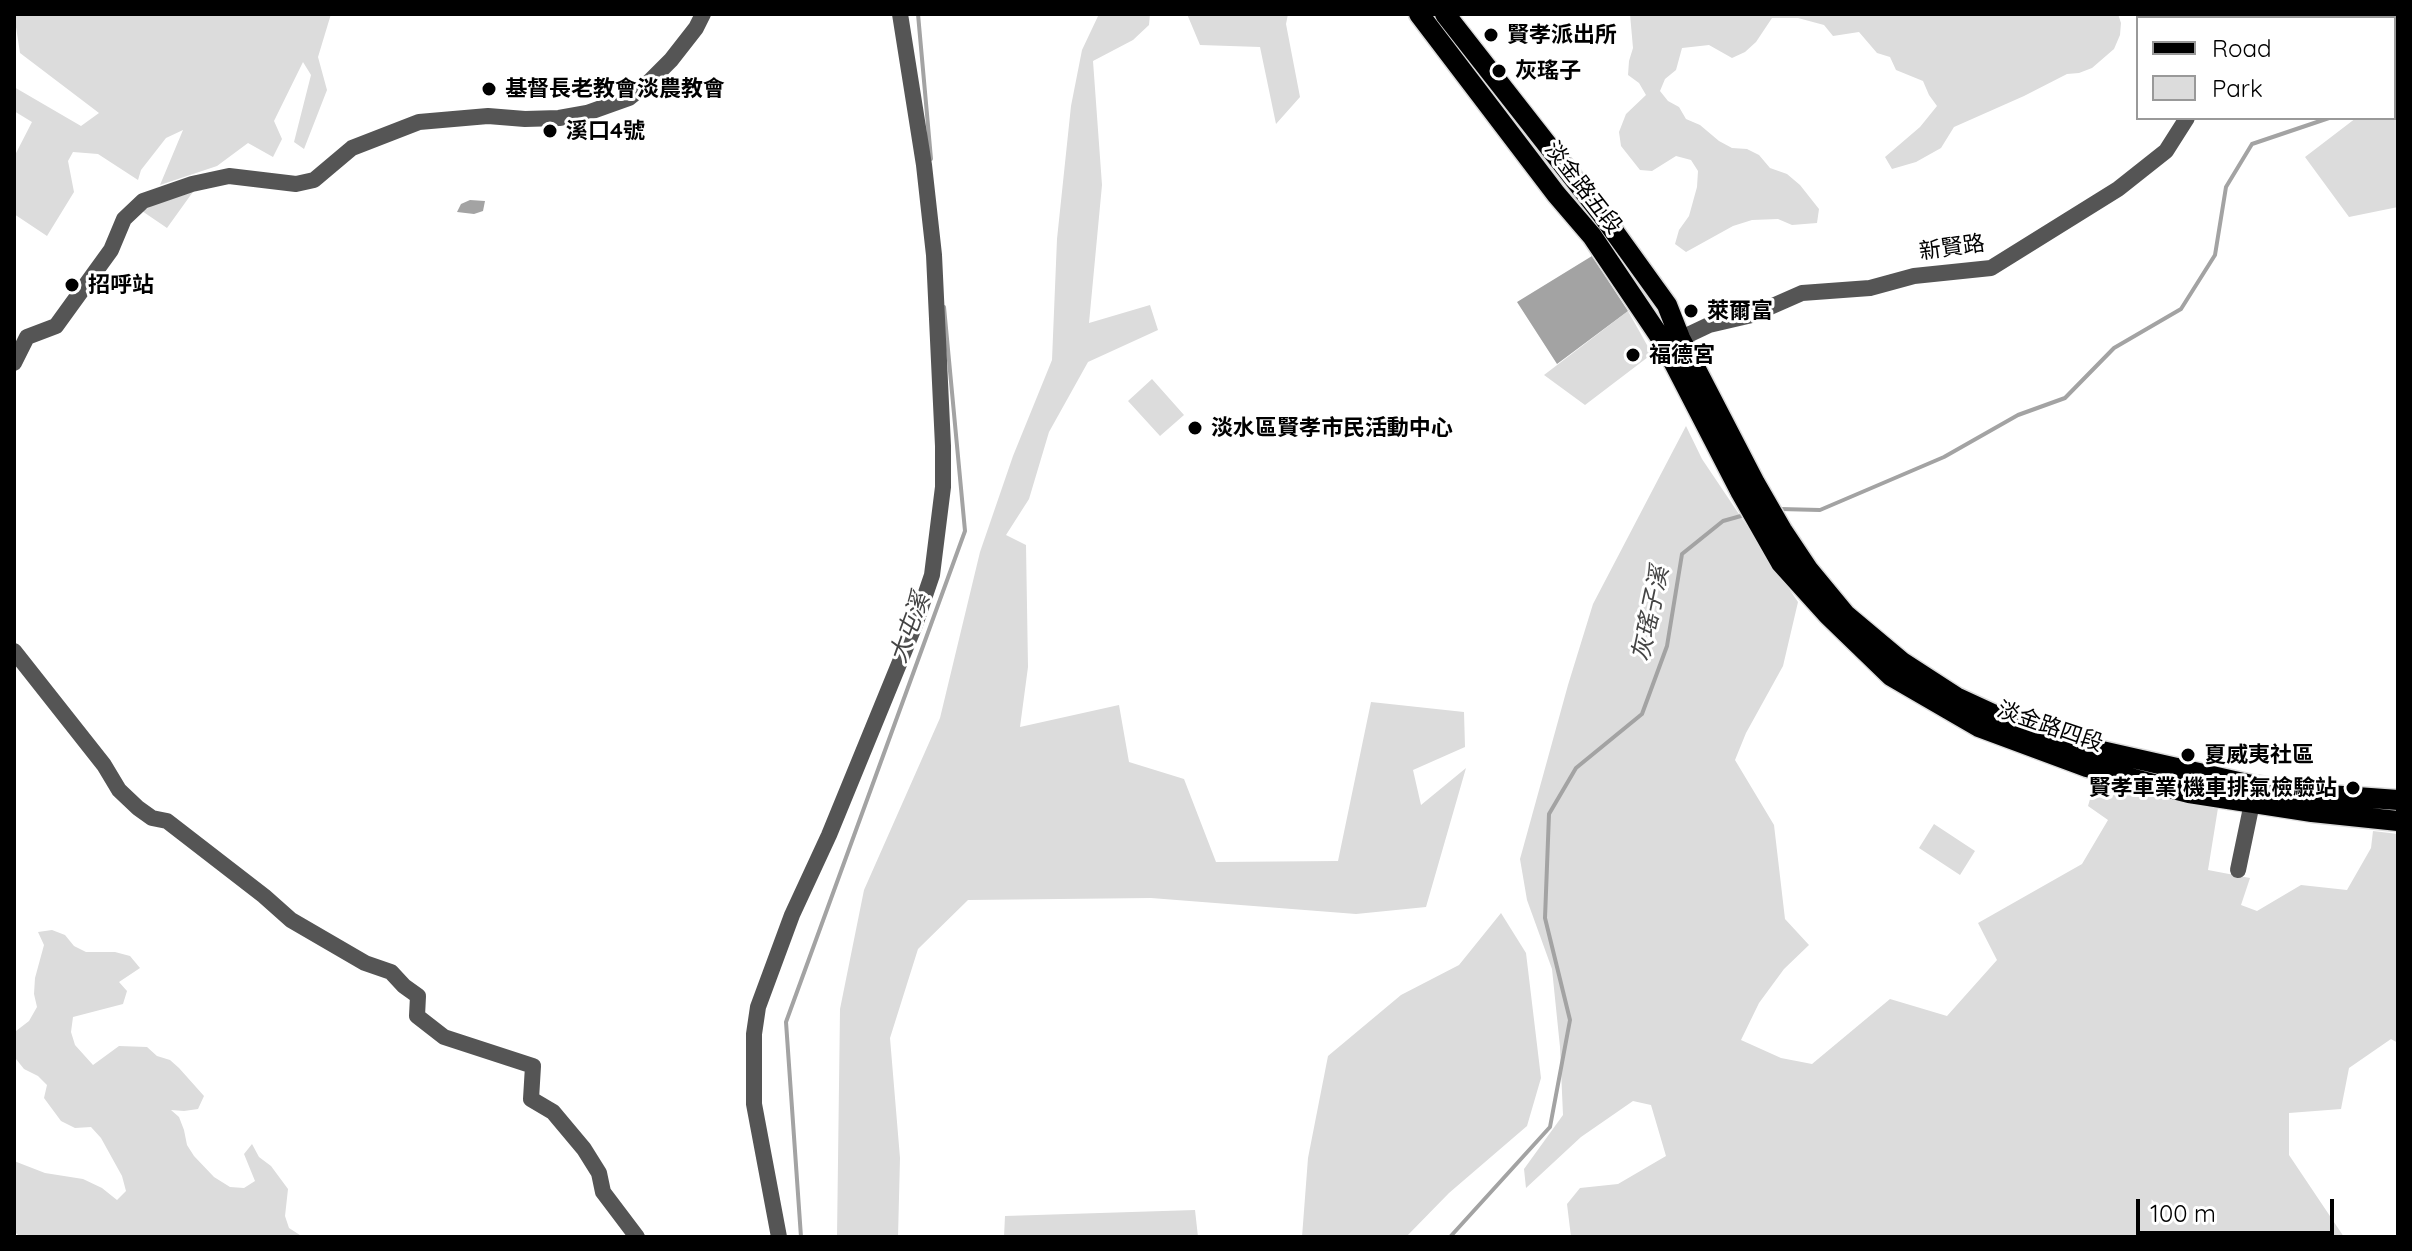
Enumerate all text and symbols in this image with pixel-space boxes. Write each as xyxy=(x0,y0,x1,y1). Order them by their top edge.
legend xyxy=(2136,16,2396,120)
place label: 賢孝派出所 xyxy=(1507,22,1617,48)
marker: 賢孝派出所 xyxy=(1482,26,1500,44)
text: Road xyxy=(2212,33,2272,63)
place label: 灰瑤子 xyxy=(1515,58,1581,84)
marker: 灰瑤子 xyxy=(1490,62,1508,80)
text: Park xyxy=(2212,73,2263,103)
place label: 基督長老教會淡農教會 xyxy=(505,76,725,102)
marker: 基督長老教會淡農教會 xyxy=(480,80,498,98)
place label: 溪口4號 xyxy=(566,118,645,144)
marker: 溪口4號 xyxy=(541,122,559,140)
street label: 淡金路五段 xyxy=(1539,137,1627,239)
street label: 新賢路 xyxy=(1917,230,1987,266)
place label: 招呼站 xyxy=(88,272,154,298)
marker: 招呼站 xyxy=(63,276,81,294)
place label: 萊爾富 xyxy=(1707,298,1773,324)
marker: 萊爾富 xyxy=(1682,302,1700,320)
place label: 福德宮 xyxy=(1649,342,1715,368)
marker: 福德宮 xyxy=(1624,346,1642,364)
place label: 淡水區賢孝市民活動中心 xyxy=(1211,415,1453,441)
marker: 淡水區賢孝市民活動中心 xyxy=(1186,419,1204,437)
water label: 灰瑤子溪 xyxy=(1627,564,1675,664)
water label: 大屯溪 xyxy=(884,589,936,667)
street label: 淡金路四段 xyxy=(1994,697,2106,757)
place label: 夏威夷社區 xyxy=(2204,742,2314,768)
marker: 夏威夷社區 xyxy=(2179,746,2197,764)
place label: 賢孝車業 機車排氣檢驗站 xyxy=(2089,775,2337,801)
marker: 賢孝車業 機車排氣檢驗站 xyxy=(2344,779,2362,797)
scale bar xyxy=(2140,1183,2338,1233)
text: 100 m xyxy=(2150,1198,2216,1228)

